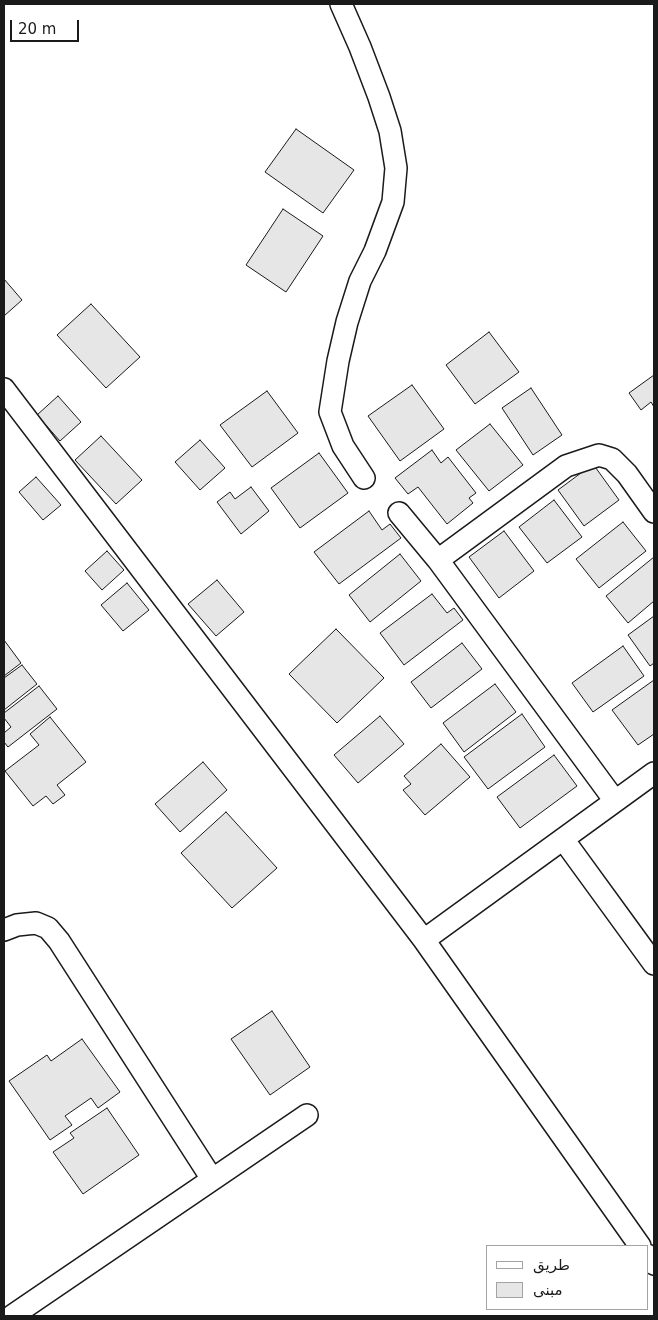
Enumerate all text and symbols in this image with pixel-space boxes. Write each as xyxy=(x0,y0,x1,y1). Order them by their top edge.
scale bar xyxy=(12,10,81,42)
text: 20 m xyxy=(18,20,56,38)
legend xyxy=(486,1245,648,1310)
text: طريق xyxy=(533,1256,570,1274)
text: مبنى xyxy=(533,1281,563,1299)

